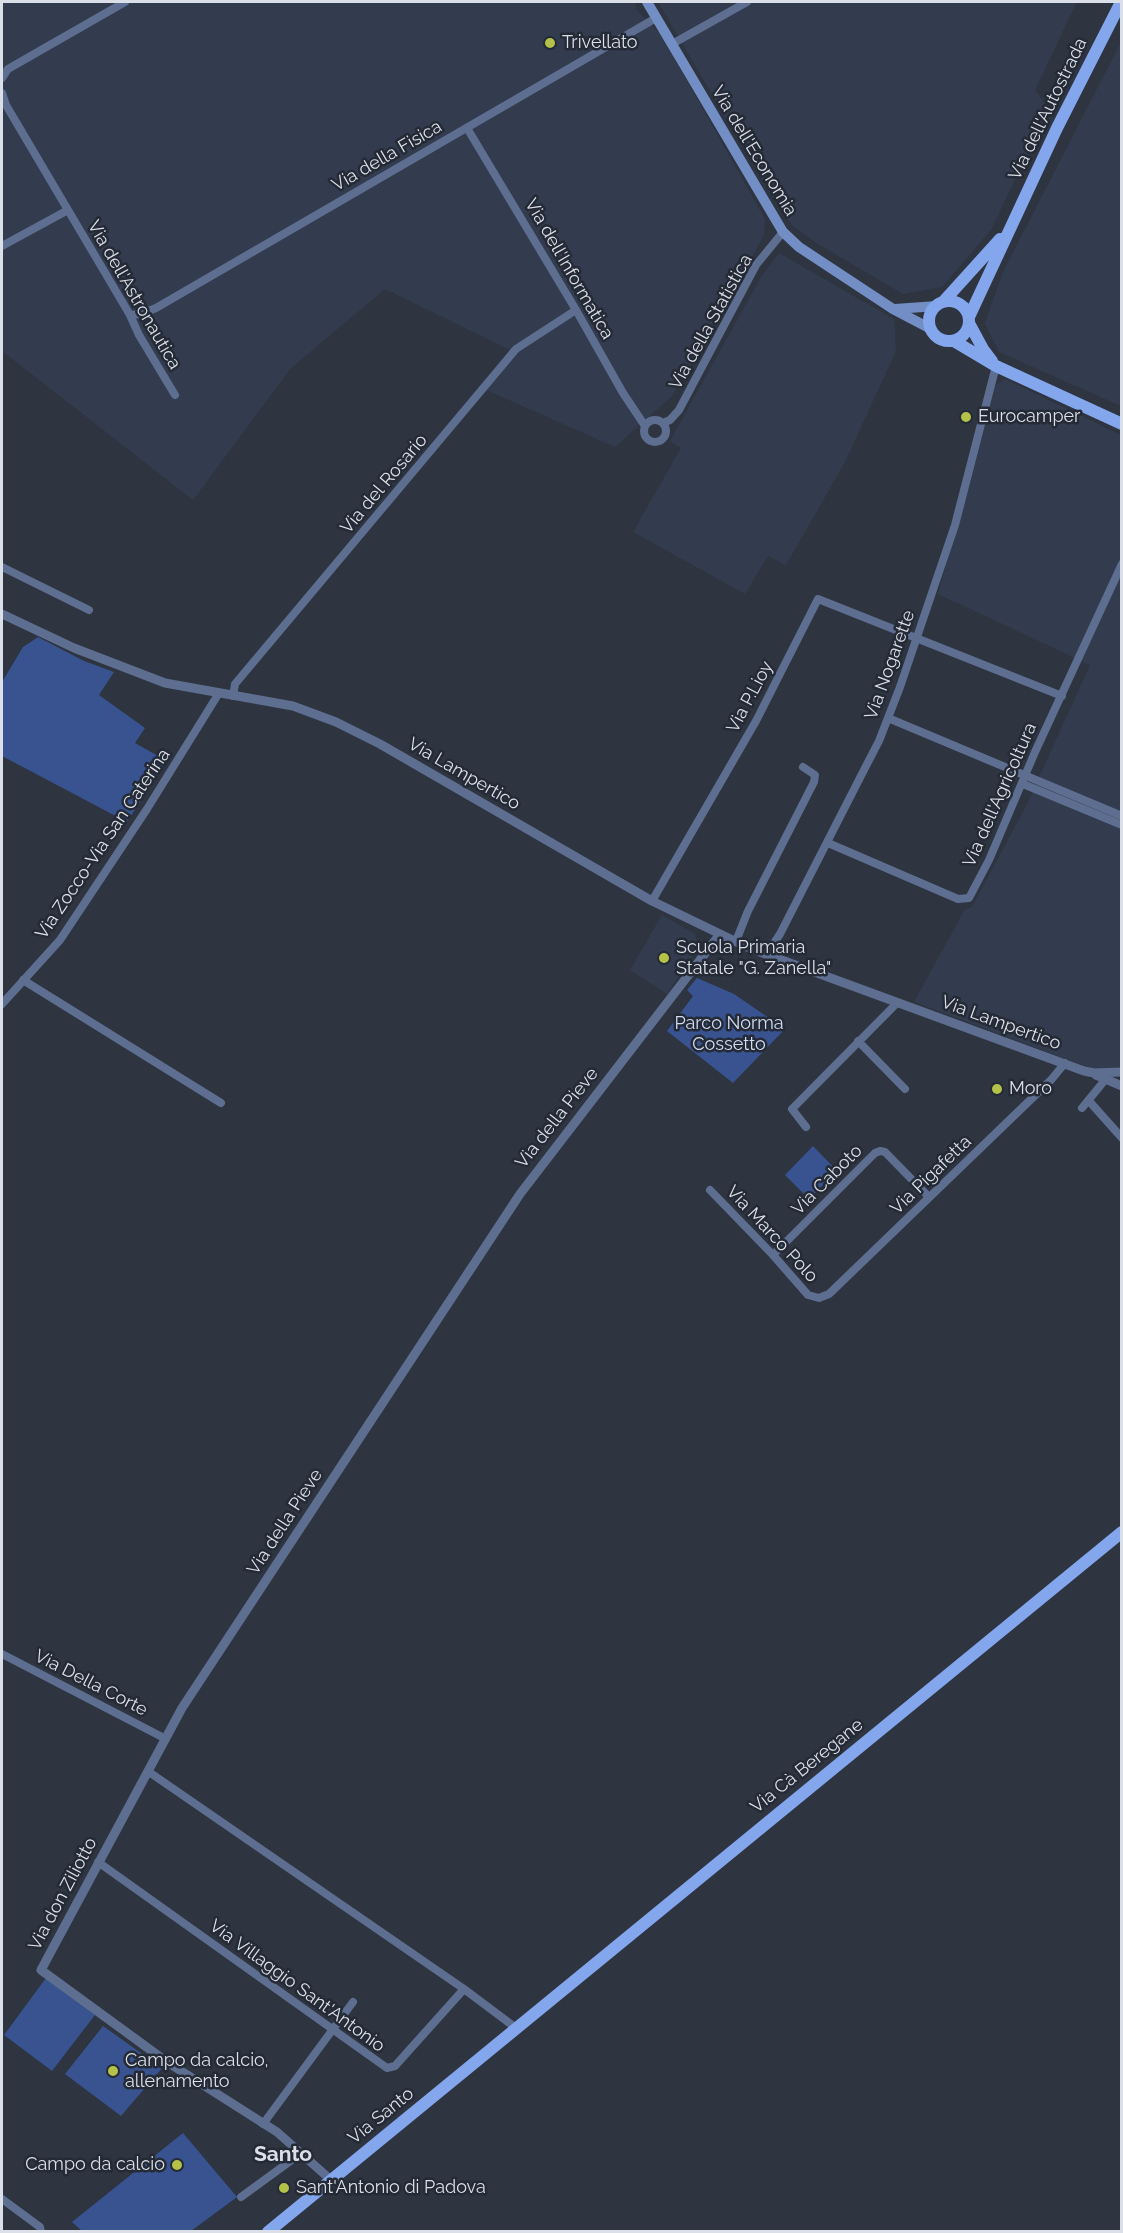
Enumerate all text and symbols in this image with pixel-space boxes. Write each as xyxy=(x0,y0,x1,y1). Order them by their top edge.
place label: Trivellato xyxy=(562,32,638,54)
street label: Via dell'Autostrada xyxy=(1004,34,1092,184)
marker: Trivellato xyxy=(543,36,557,50)
street label: Via dell'Economia xyxy=(707,82,801,220)
street label: Via della Fisica xyxy=(328,116,446,196)
street label: Via dell'Informatica xyxy=(520,195,618,343)
street label: Via dell'Astronautica xyxy=(83,217,185,373)
street label: Via della Statistica xyxy=(665,251,757,393)
place label: Eurocamper xyxy=(978,406,1080,428)
marker: Eurocamper xyxy=(959,410,973,424)
street label: Via del Rosario xyxy=(336,430,432,538)
street label: Via Nogarette xyxy=(860,607,920,723)
street label: Via P.Lioy xyxy=(722,657,778,737)
street label: Via dell'Agricoltura xyxy=(958,719,1042,871)
street label: Via Lampertico xyxy=(404,733,524,815)
street label: Via Zocco-Via San Caterina xyxy=(31,745,175,943)
place label: Scuola Primaria Statale "G. Zanella" xyxy=(676,937,831,980)
marker: Scuola Primaria Statale "G. Zanella" xyxy=(657,951,671,965)
street label: Via Lampertico xyxy=(938,991,1064,1055)
park label: Parco Norma Cossetto xyxy=(674,1013,784,1056)
street label: Via della Pieve xyxy=(511,1063,603,1173)
place label: Moro xyxy=(1009,1078,1052,1100)
marker: Moro xyxy=(990,1082,1004,1096)
street label: Via Pigafetta xyxy=(886,1131,976,1219)
street label: Via Caboto xyxy=(787,1140,867,1220)
street label: Via Marco Polo xyxy=(722,1181,822,1287)
street label: Via della Pieve xyxy=(243,1465,327,1579)
street label: Via Della Corte xyxy=(31,1645,151,1721)
street label: Via Cà Beregane xyxy=(746,1714,868,1818)
street label: Via don Ziliotto xyxy=(24,1834,102,1954)
street label: Via Villaggio Sant'Antonio xyxy=(205,1915,389,2057)
place label: Campo da calcio, allenamento xyxy=(125,2050,268,2092)
marker: Campo da calcio, allenamento xyxy=(106,2064,120,2078)
street label: Via Santo xyxy=(344,2083,418,2149)
district label: Santo xyxy=(254,2142,312,2168)
place label: Campo da calcio xyxy=(25,2154,165,2176)
marker: Campo da calcio xyxy=(170,2158,184,2172)
place label: Sant'Antonio di Padova xyxy=(296,2177,486,2199)
marker: Sant'Antonio di Padova xyxy=(277,2181,291,2195)

